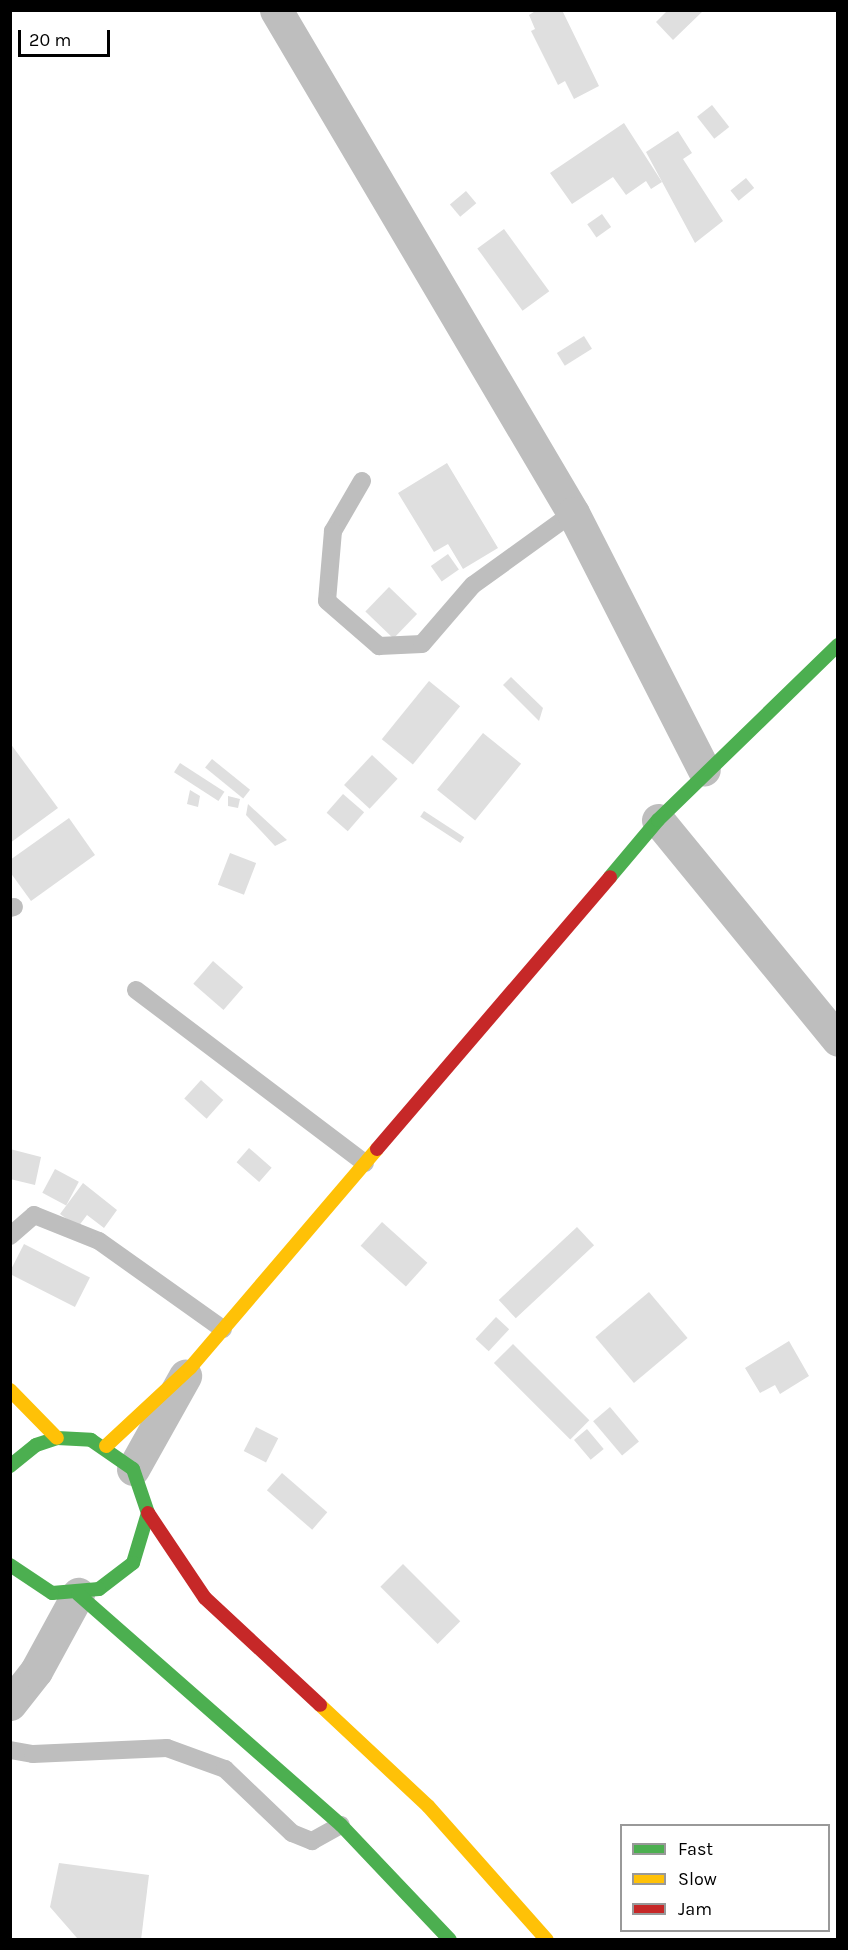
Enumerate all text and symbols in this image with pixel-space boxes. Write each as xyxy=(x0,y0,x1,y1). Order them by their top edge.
scale bar xyxy=(21,18,112,56)
text: 20 m xyxy=(29,29,71,51)
legend xyxy=(620,1824,830,1932)
text: Fast xyxy=(678,1838,713,1860)
text: Slow xyxy=(678,1868,717,1890)
text: Jam xyxy=(678,1898,712,1920)

